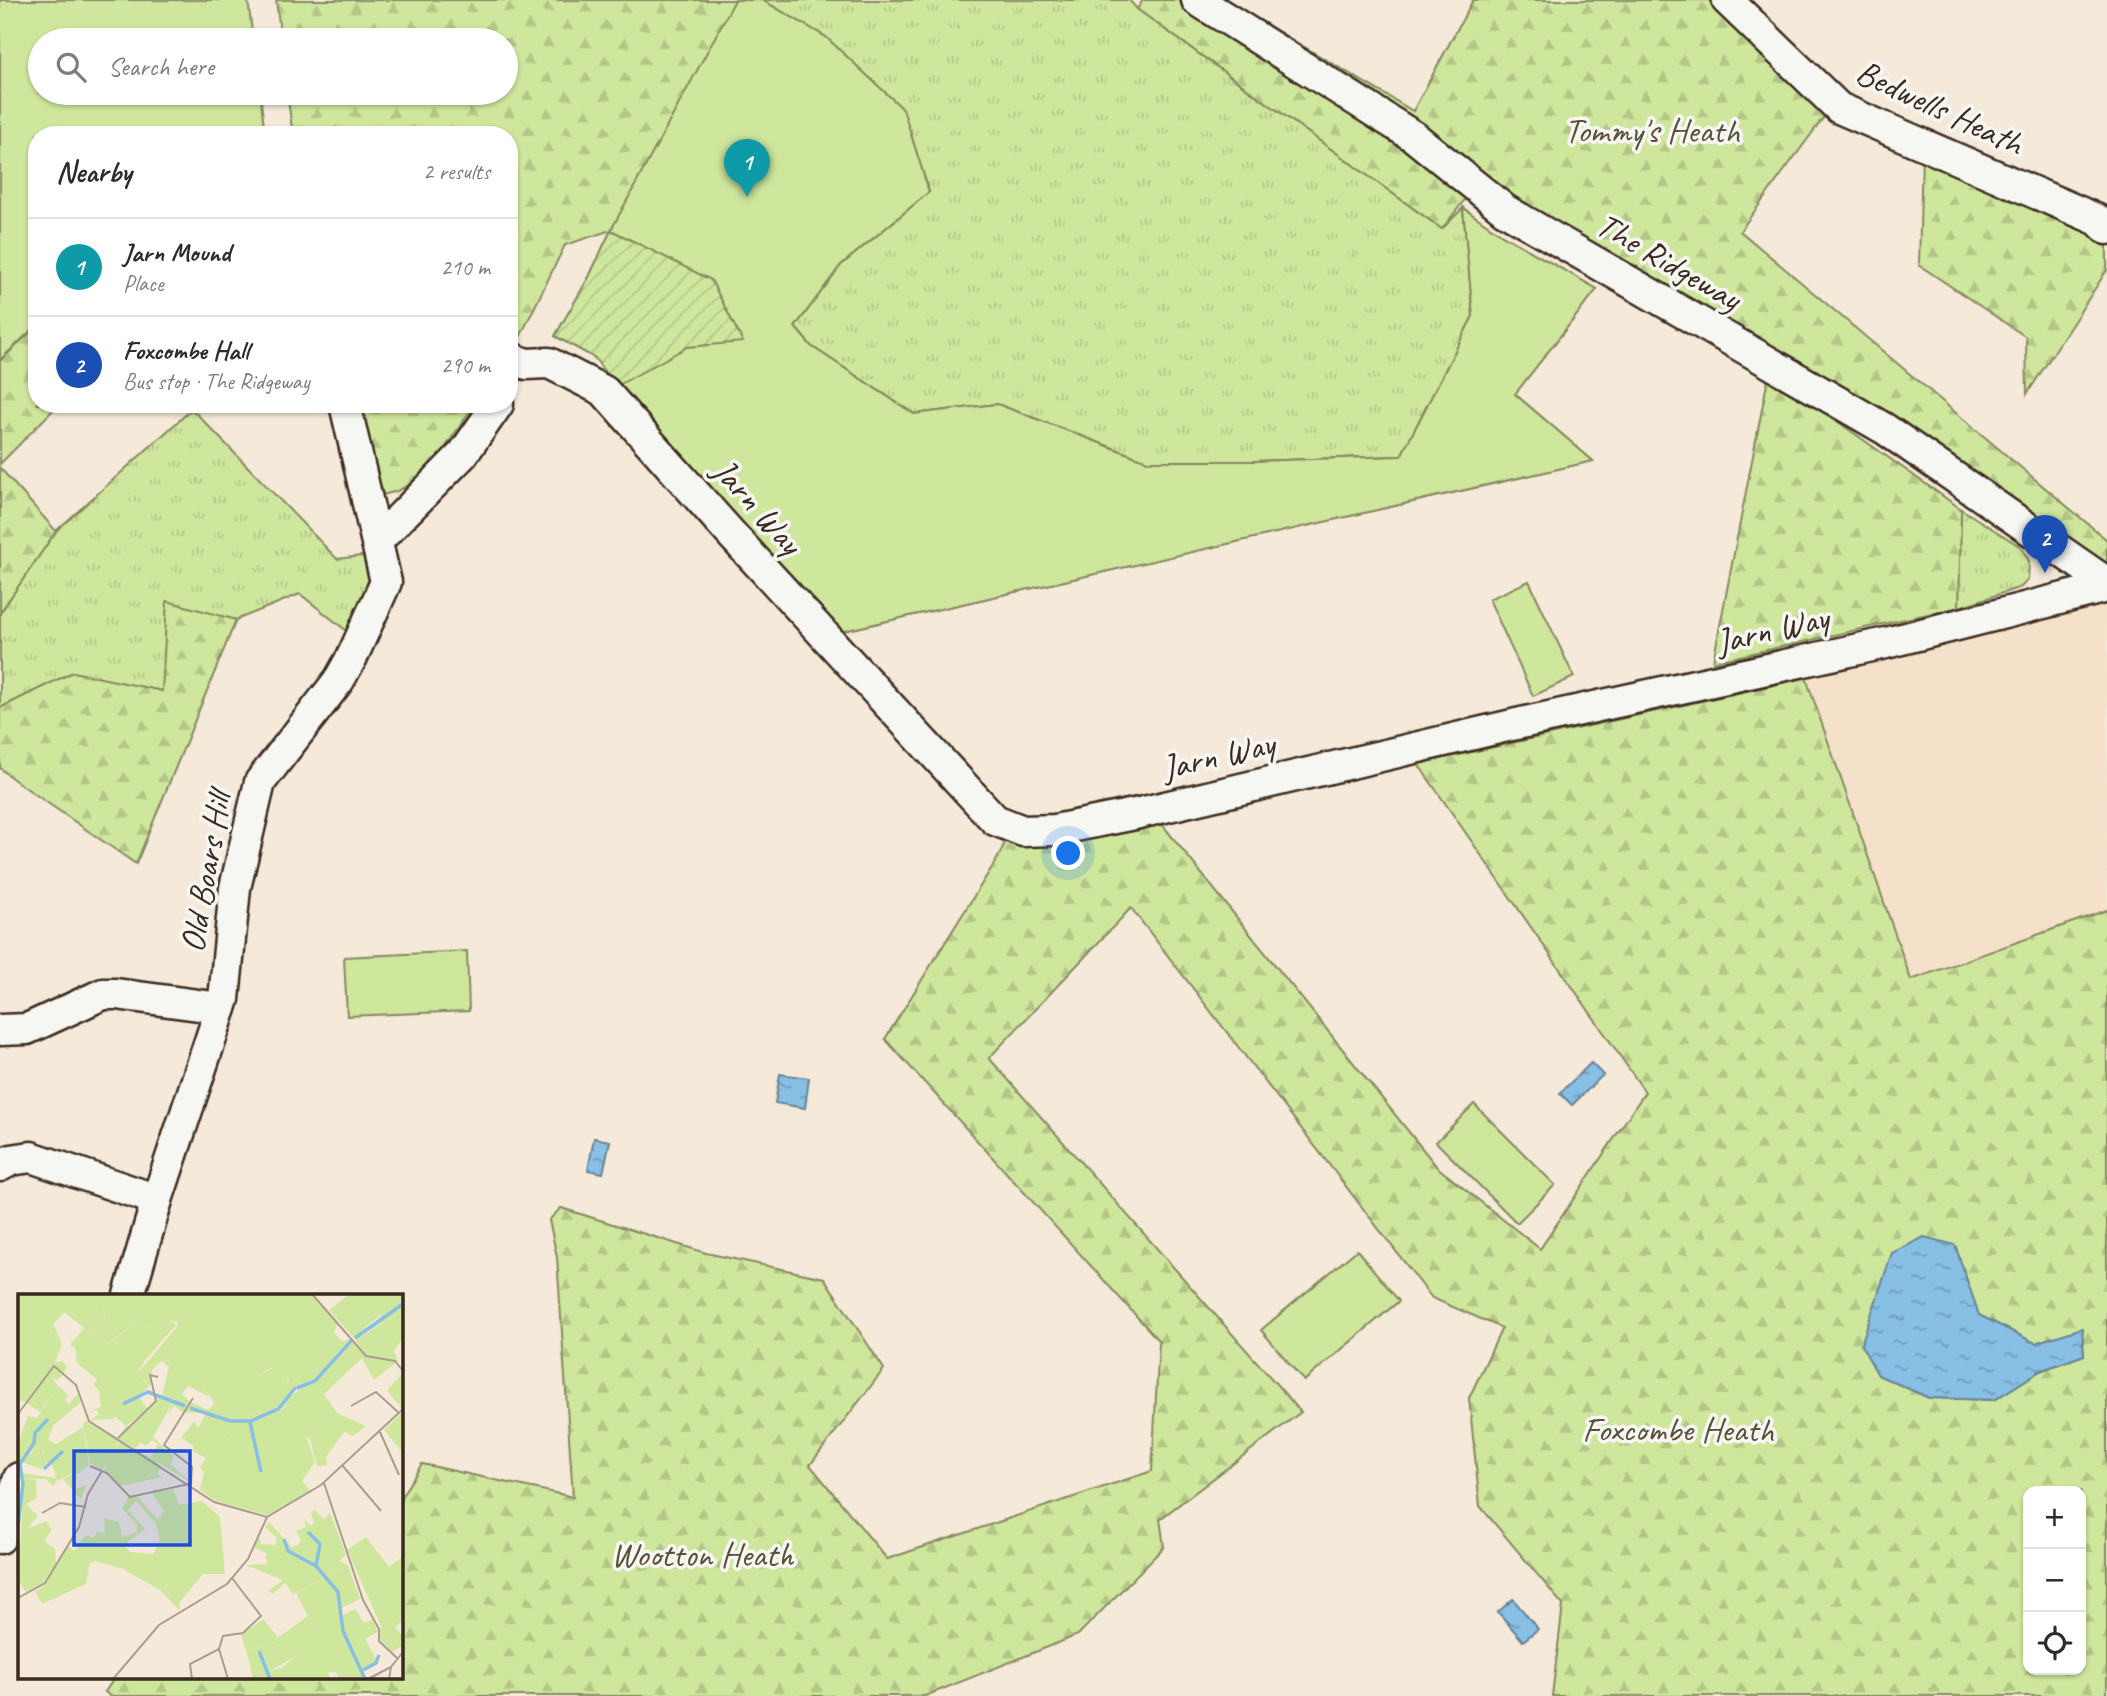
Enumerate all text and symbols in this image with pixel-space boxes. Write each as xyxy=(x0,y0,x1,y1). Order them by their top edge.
search box xyxy=(28,28,518,105)
icon: search xyxy=(52,48,90,86)
street label: Bedwells Heath xyxy=(1849,49,2032,166)
text: Search here xyxy=(108,50,214,83)
park label: Tommy's Heath xyxy=(1564,108,1741,153)
pin: 1 xyxy=(724,139,770,197)
text: Nearby xyxy=(56,153,132,191)
text: 2 results xyxy=(423,157,490,186)
street label: The Ridgeway xyxy=(1588,202,1751,322)
text: Jarn Mound xyxy=(123,236,230,269)
text: 1 xyxy=(74,253,84,282)
text: 210 m xyxy=(441,253,490,282)
text: Place xyxy=(123,269,163,298)
text: Foxcombe Hall xyxy=(123,334,249,367)
text: 2 xyxy=(74,351,84,380)
text: 290 m xyxy=(441,351,490,380)
text: Bus stop · The Ridgeway xyxy=(123,367,310,396)
street label: Jarn Way xyxy=(702,448,814,566)
pin: 2 xyxy=(2022,515,2068,573)
street label: Jarn Way xyxy=(1710,594,1836,665)
street label: Jarn Way xyxy=(1156,720,1282,791)
street label: Old Boars Hill xyxy=(169,782,243,956)
your location xyxy=(1051,836,1085,870)
inset map xyxy=(18,1294,402,1678)
park label: Foxcombe Heath xyxy=(1582,1407,1775,1452)
map controls xyxy=(2023,1486,2086,1675)
button: + xyxy=(2023,1486,2086,1549)
park label: Wootton Heath xyxy=(611,1532,795,1577)
button: − xyxy=(2023,1549,2086,1612)
button: locate xyxy=(2023,1612,2086,1675)

